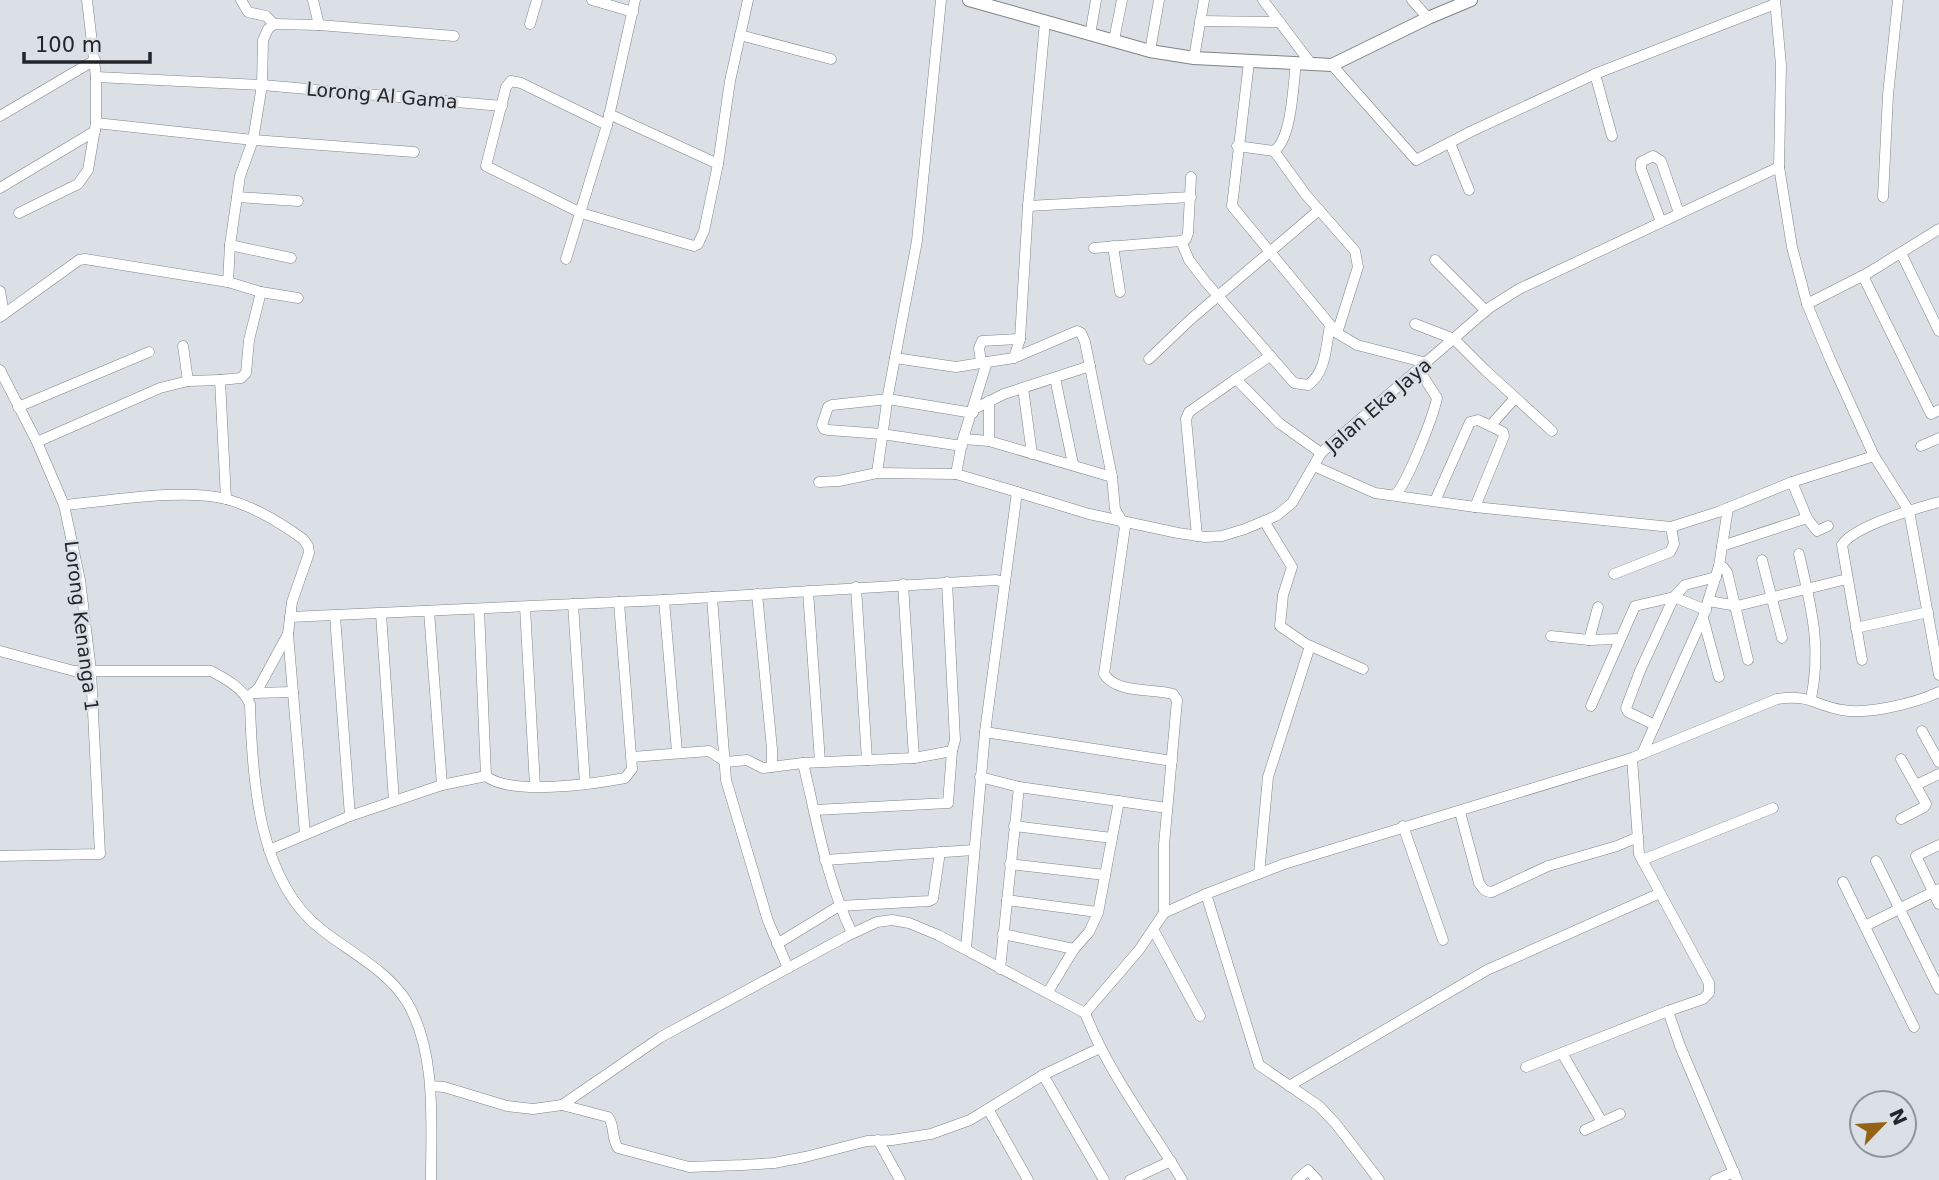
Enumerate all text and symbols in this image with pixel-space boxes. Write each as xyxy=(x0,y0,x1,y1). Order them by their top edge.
scale bar xyxy=(24,21,150,65)
text: 100 m xyxy=(35,33,102,57)
street label: Lorong Al Gama xyxy=(305,77,459,113)
street label: Jalan Eka Jaya xyxy=(1320,353,1435,458)
street label: Lorong Kenanga 1 xyxy=(61,539,103,713)
north arrow xyxy=(1848,1089,1918,1159)
text: N xyxy=(1885,1105,1912,1129)

